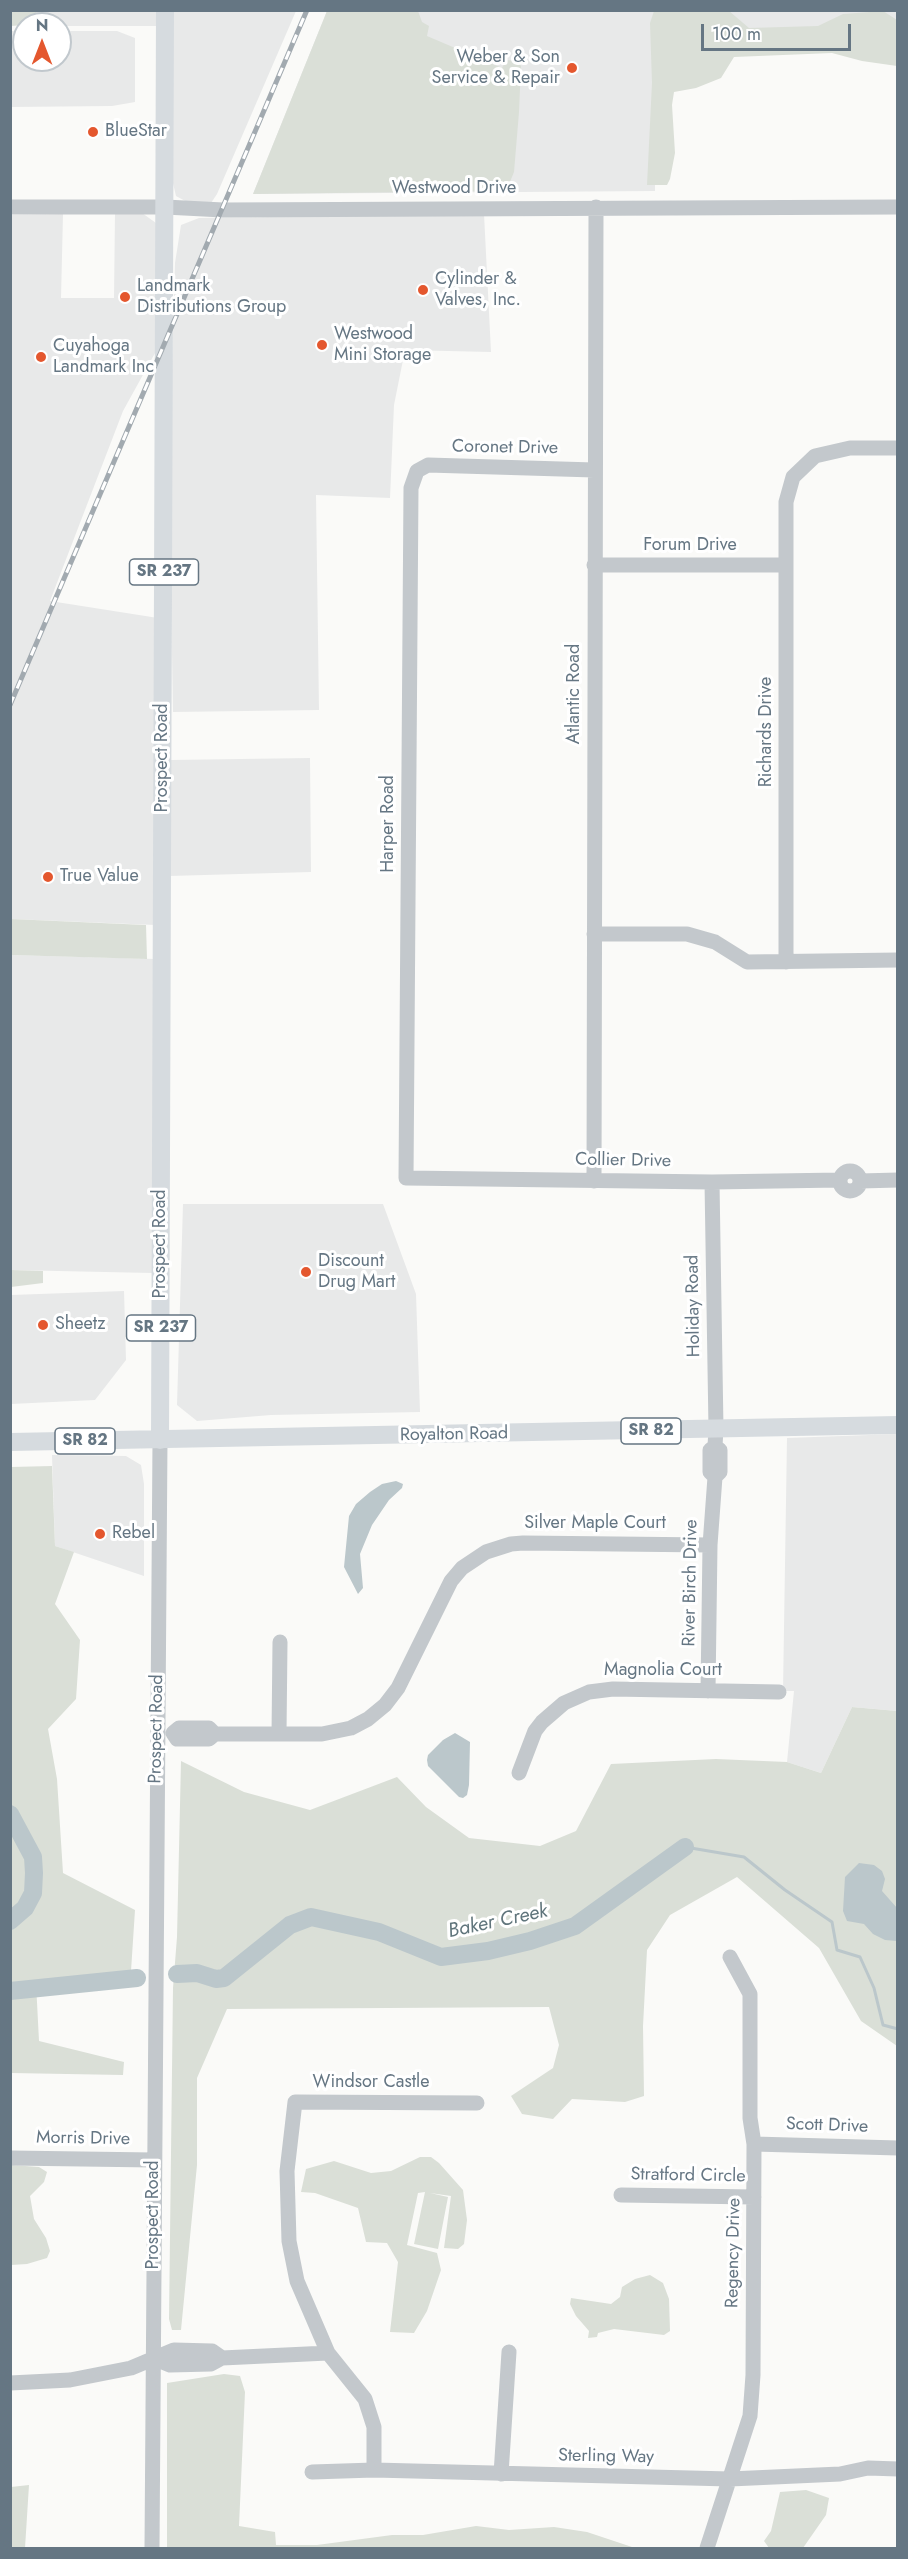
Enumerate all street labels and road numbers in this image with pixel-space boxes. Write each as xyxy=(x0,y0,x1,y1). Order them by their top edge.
street label: Westwood Drive xyxy=(392,178,516,200)
street label: Coronet Drive xyxy=(452,436,558,460)
street label: Forum Drive xyxy=(643,535,737,557)
road number: SR 237 xyxy=(130,559,198,585)
street label: Atlantic Road xyxy=(564,644,586,744)
street label: Richards Drive xyxy=(756,677,778,787)
street label: Prospect Road xyxy=(152,703,174,813)
street label: Harper Road xyxy=(378,775,400,873)
street label: Collier Drive xyxy=(575,1149,671,1173)
street label: Prospect Road xyxy=(150,1189,172,1299)
street label: Holiday Road xyxy=(682,1255,706,1357)
road number: SR 237 xyxy=(126,1315,195,1341)
road number: SR 82 xyxy=(621,1418,681,1444)
street label: Royalton Road xyxy=(400,1423,508,1447)
road number: SR 82 xyxy=(55,1428,115,1454)
street label: Silver Maple Court xyxy=(524,1513,666,1535)
street label: River Birch Drive xyxy=(679,1519,703,1647)
street label: Magnolia Court xyxy=(604,1660,722,1682)
street label: Prospect Road xyxy=(145,1674,169,1784)
street label: Windsor Castle xyxy=(313,2072,429,2094)
street label: Scott Drive xyxy=(785,2114,869,2138)
street label: Morris Drive xyxy=(36,2127,130,2151)
street label: Prospect Road xyxy=(143,2160,165,2270)
street label: Stratford Circle xyxy=(630,2164,746,2188)
street label: Regency Drive xyxy=(722,2198,746,2308)
street label: Sterling Way xyxy=(558,2445,654,2469)

